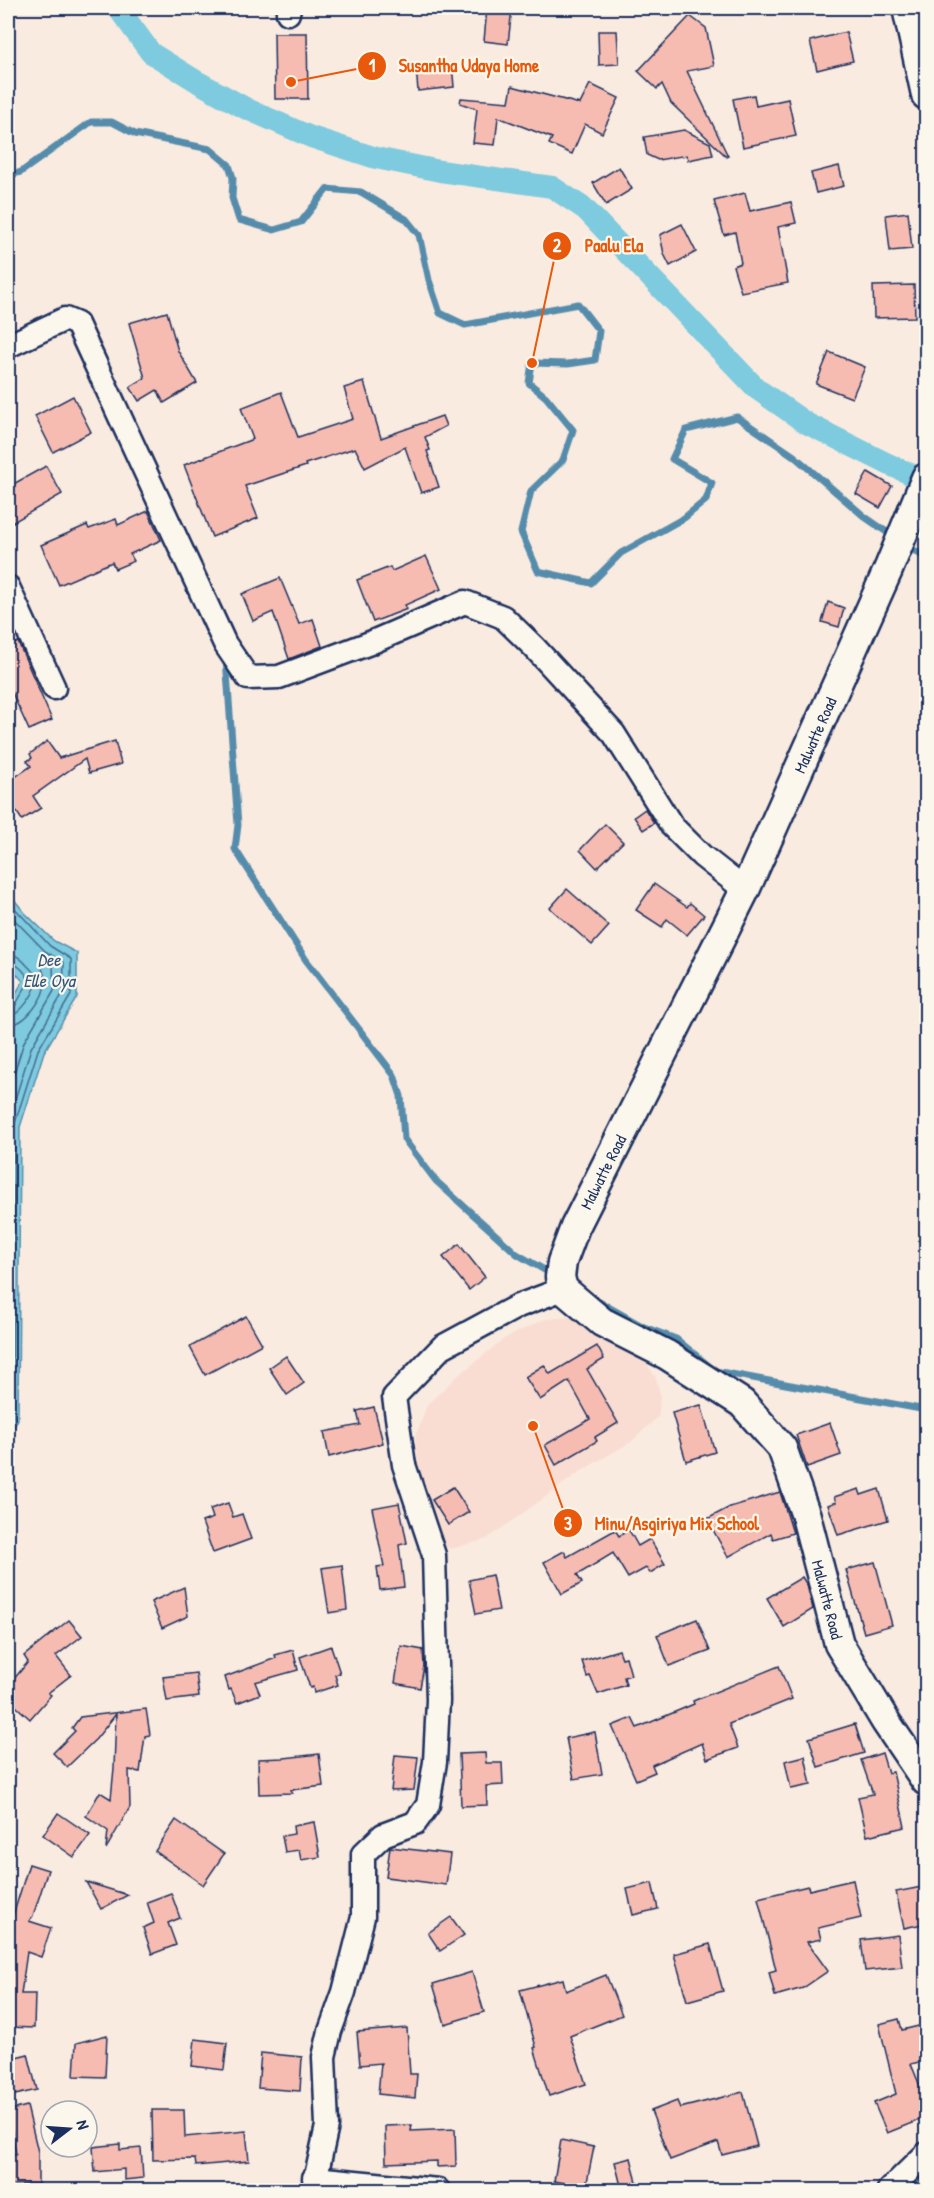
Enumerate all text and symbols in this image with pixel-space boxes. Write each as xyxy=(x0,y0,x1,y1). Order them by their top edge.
callout: Susantha Udaya Home xyxy=(357,48,552,84)
text: 1 xyxy=(369,53,376,78)
text: Susantha Udaya Home xyxy=(399,53,540,79)
callout: Paalu Ela xyxy=(542,228,655,264)
text: 2 xyxy=(553,233,562,258)
text: Paalu Ela xyxy=(585,233,644,258)
street label: Malwatte Road xyxy=(788,694,842,776)
water label: Dee Elle Oya xyxy=(23,947,77,993)
street label: Malwatte Road xyxy=(575,1131,631,1213)
callout: Minu/Asgiriya Mix School xyxy=(553,1505,771,1541)
text: 3 xyxy=(564,1511,572,1536)
text: Minu/Asgiriya Mix School xyxy=(595,1511,760,1537)
street label: Malwatte Road xyxy=(807,1558,848,1642)
north arrow xyxy=(39,2099,99,2159)
text: N xyxy=(72,2117,95,2132)

